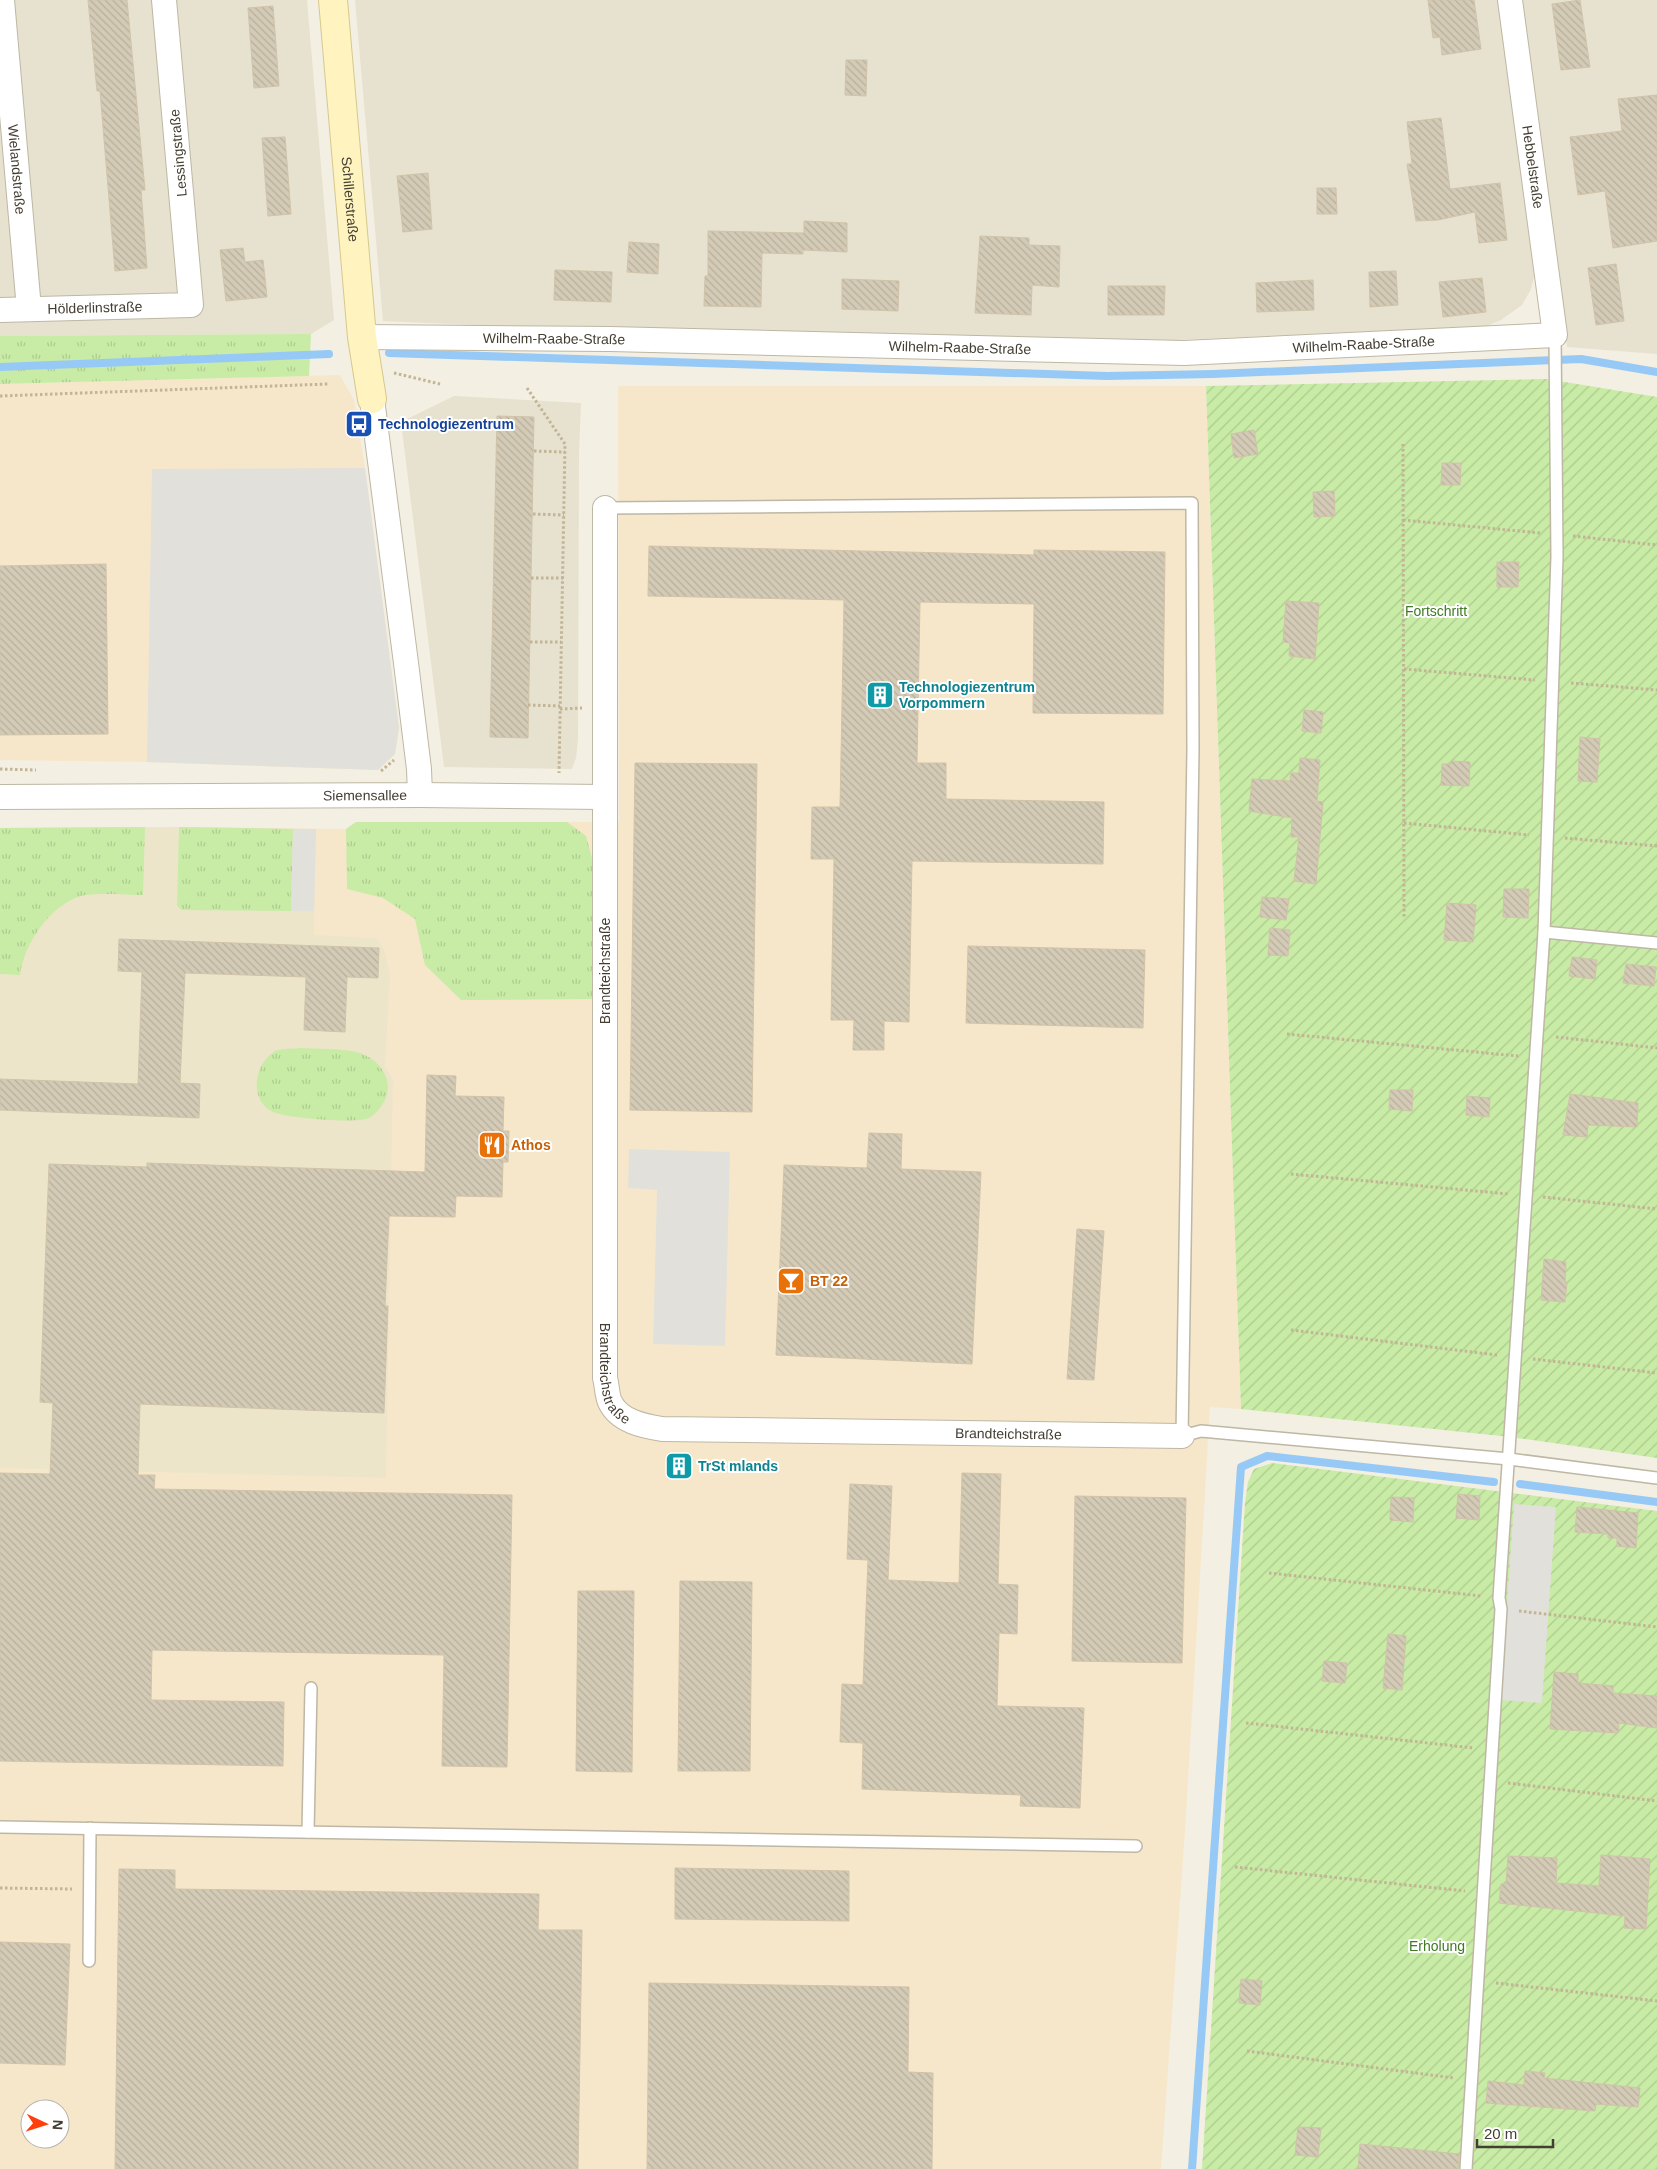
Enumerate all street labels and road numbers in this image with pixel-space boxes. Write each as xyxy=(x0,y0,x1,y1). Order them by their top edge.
street label: Lessingstraße xyxy=(166,108,190,197)
street label: Wielandstraße xyxy=(5,124,29,215)
street label: Hebbelstraße xyxy=(1519,124,1547,210)
street label: Schillerstraße xyxy=(339,156,362,243)
street label: Hölderlinstraße xyxy=(47,298,143,317)
street label: Wilhelm-Raabe-Straße xyxy=(483,330,626,347)
street label: Wilhelm-Raabe-Straße xyxy=(1292,333,1435,356)
street label: Wilhelm-Raabe-Straße xyxy=(888,338,1032,357)
street label: Siemensallee xyxy=(323,787,407,803)
street label: Brandteichstraße xyxy=(597,917,613,1024)
street label: Brandteichstraße xyxy=(596,1323,633,1427)
street label: Brandteichstraße xyxy=(955,1425,1062,1442)

